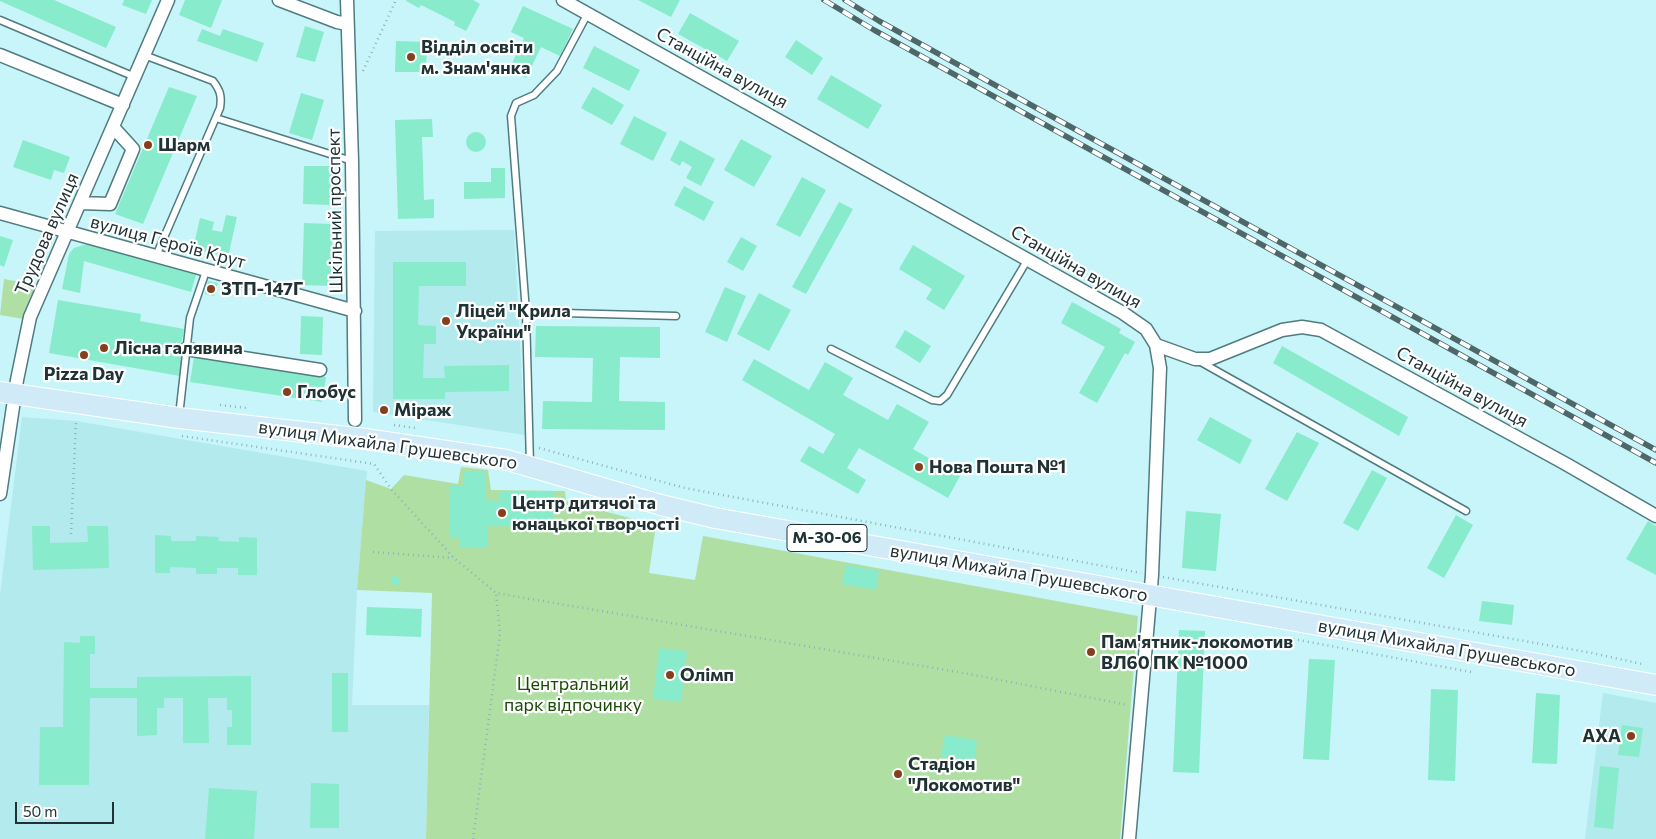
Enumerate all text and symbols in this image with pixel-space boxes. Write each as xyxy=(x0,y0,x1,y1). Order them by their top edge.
street label: Станційна вулиця xyxy=(652,23,792,113)
place label: Відділ освіти м. Знам'янка xyxy=(421,36,533,78)
marker: Відділ освіти м. Знам'янка xyxy=(405,51,417,63)
street label: Шкільний проспект xyxy=(323,128,347,294)
place label: Шарм xyxy=(158,134,210,156)
marker: Шарм xyxy=(142,139,154,151)
street label: Трудова вулиця xyxy=(10,170,84,298)
street label: вулиця Героїв Крут xyxy=(88,211,248,273)
street label: Станційна вулиця xyxy=(1007,221,1145,313)
place label: ЗТП-147Г xyxy=(221,278,303,300)
marker: ЗТП-147Г xyxy=(205,283,217,295)
place label: Ліцей "Крила України" xyxy=(456,300,571,342)
marker: Ліцей "Крила України" xyxy=(440,315,452,327)
place label: Лісна галявина xyxy=(114,337,243,359)
marker: Лісна галявина xyxy=(98,342,110,354)
street label: Станційна вулиця xyxy=(1392,342,1532,432)
marker: Pizza Day xyxy=(78,349,90,361)
place label: Pizza Day xyxy=(44,363,124,385)
place label: Глобус xyxy=(297,381,356,403)
marker: Глобус xyxy=(281,386,293,398)
place label: Міраж xyxy=(394,399,452,421)
marker: Міраж xyxy=(378,404,390,416)
street label: вулиця Михайла Грушевського xyxy=(257,416,519,474)
place label: Нова Пошта №1 xyxy=(929,456,1066,478)
marker: Нова Пошта №1 xyxy=(913,461,925,473)
place label: Центр дитячої та юнацької творчості xyxy=(512,492,680,534)
marker: Центр дитячої та юнацької творчості xyxy=(496,507,508,519)
road number: М-30-06 xyxy=(787,524,867,552)
street label: вулиця Михайла Грушевського xyxy=(889,540,1149,606)
street label: вулиця Михайла Грушевського xyxy=(1317,615,1577,681)
place label: Пам'ятник-локомотив ВЛ60 ПК №1000 xyxy=(1101,631,1293,674)
marker: Пам'ятник-локомотив ВЛ60 ПК №1000 xyxy=(1085,646,1097,658)
place label: Олімп xyxy=(680,664,734,686)
marker: Олімп xyxy=(664,669,676,681)
park label: Центральний парк відпочинку xyxy=(504,673,642,716)
place label: AXA xyxy=(1582,725,1621,747)
marker: AXA xyxy=(1625,730,1637,742)
place label: Стадіон "Локомотив" xyxy=(908,753,1020,796)
marker: Стадіон "Локомотив" xyxy=(892,768,904,780)
scale bar xyxy=(18,792,116,824)
text: 50 m xyxy=(23,802,57,820)

